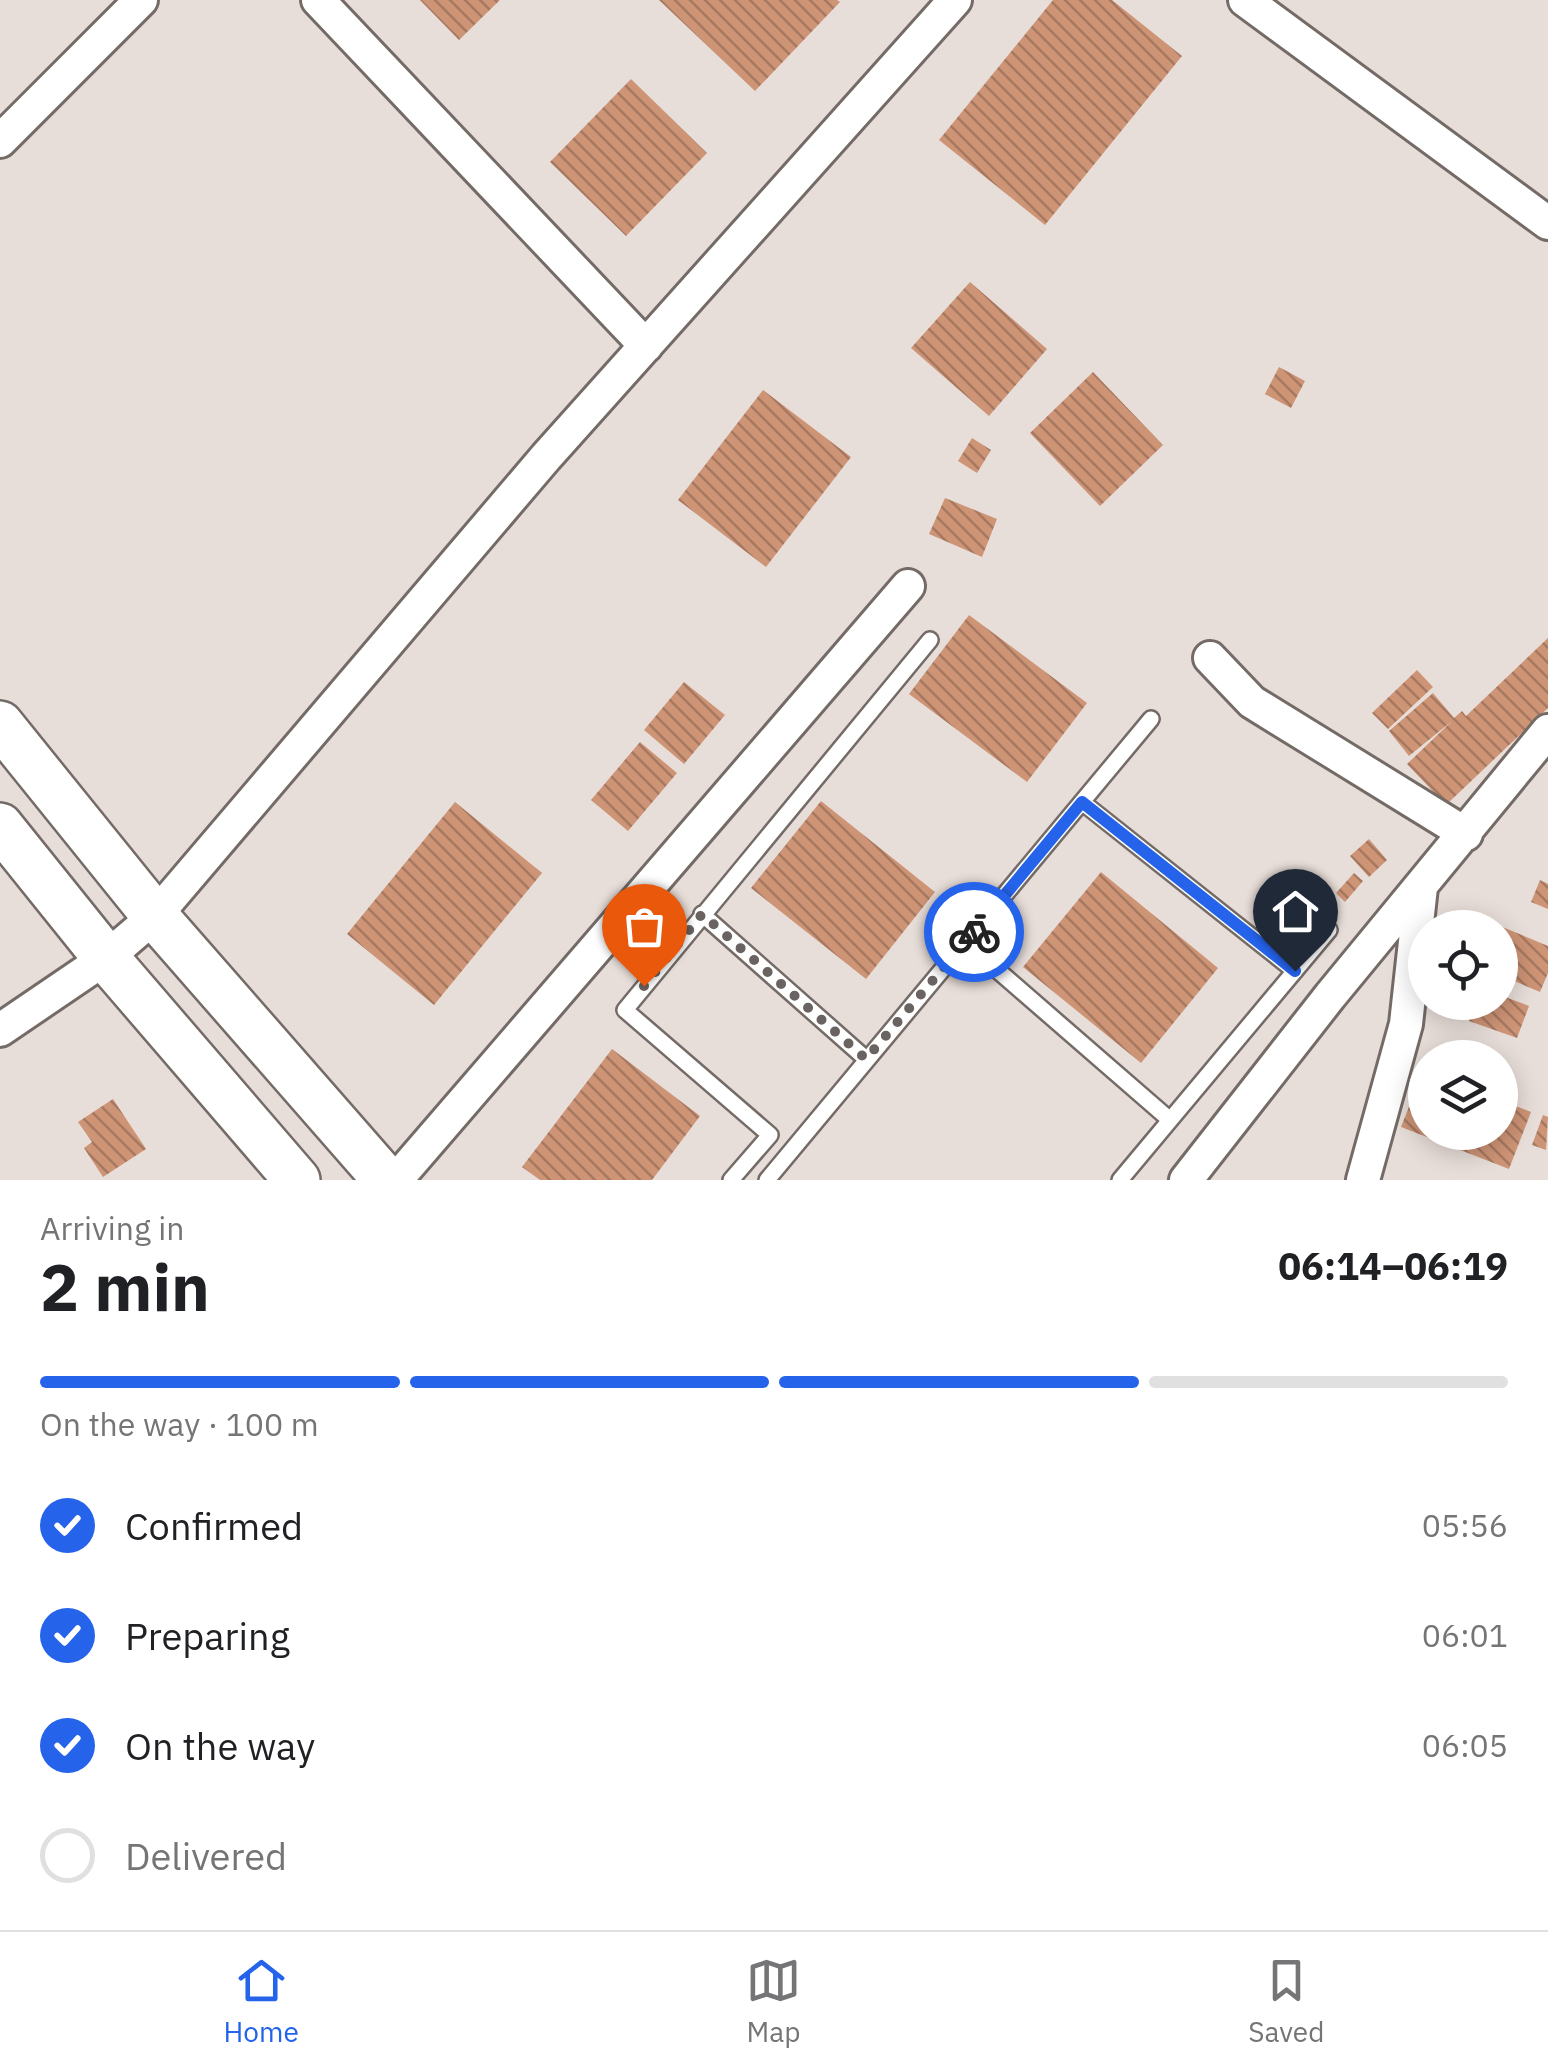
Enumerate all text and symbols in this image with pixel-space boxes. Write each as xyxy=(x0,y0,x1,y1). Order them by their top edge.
pin xyxy=(1253,869,1338,972)
courier xyxy=(924,882,1024,982)
pin xyxy=(602,884,687,987)
icon: home xyxy=(1268,884,1323,939)
icon: bag xyxy=(617,899,672,954)
icon: bike xyxy=(947,905,1002,960)
map controls xyxy=(1408,910,1518,1150)
button: locate xyxy=(1408,910,1518,1020)
button: layers xyxy=(1408,1040,1518,1150)
text: Arriving in xyxy=(40,1207,185,1249)
text: 06:14–06:19 xyxy=(1278,1241,1508,1290)
text: 2 min xyxy=(40,1244,210,1329)
text: On the way · 100 m xyxy=(40,1403,319,1445)
icon: check xyxy=(40,1498,95,1553)
text: Confirmed xyxy=(125,1501,303,1550)
text: 05:56 xyxy=(1422,1504,1508,1546)
icon: check xyxy=(40,1608,95,1663)
text: Preparing xyxy=(125,1611,290,1660)
text: 06:01 xyxy=(1422,1614,1508,1656)
icon: check xyxy=(40,1718,95,1773)
text: On the way xyxy=(125,1721,315,1770)
text: 06:05 xyxy=(1422,1724,1508,1766)
text: Delivered xyxy=(125,1831,287,1880)
tab: Home xyxy=(224,1953,299,2050)
tab: Map xyxy=(746,1953,801,2050)
tab: Saved xyxy=(1248,1953,1324,2050)

